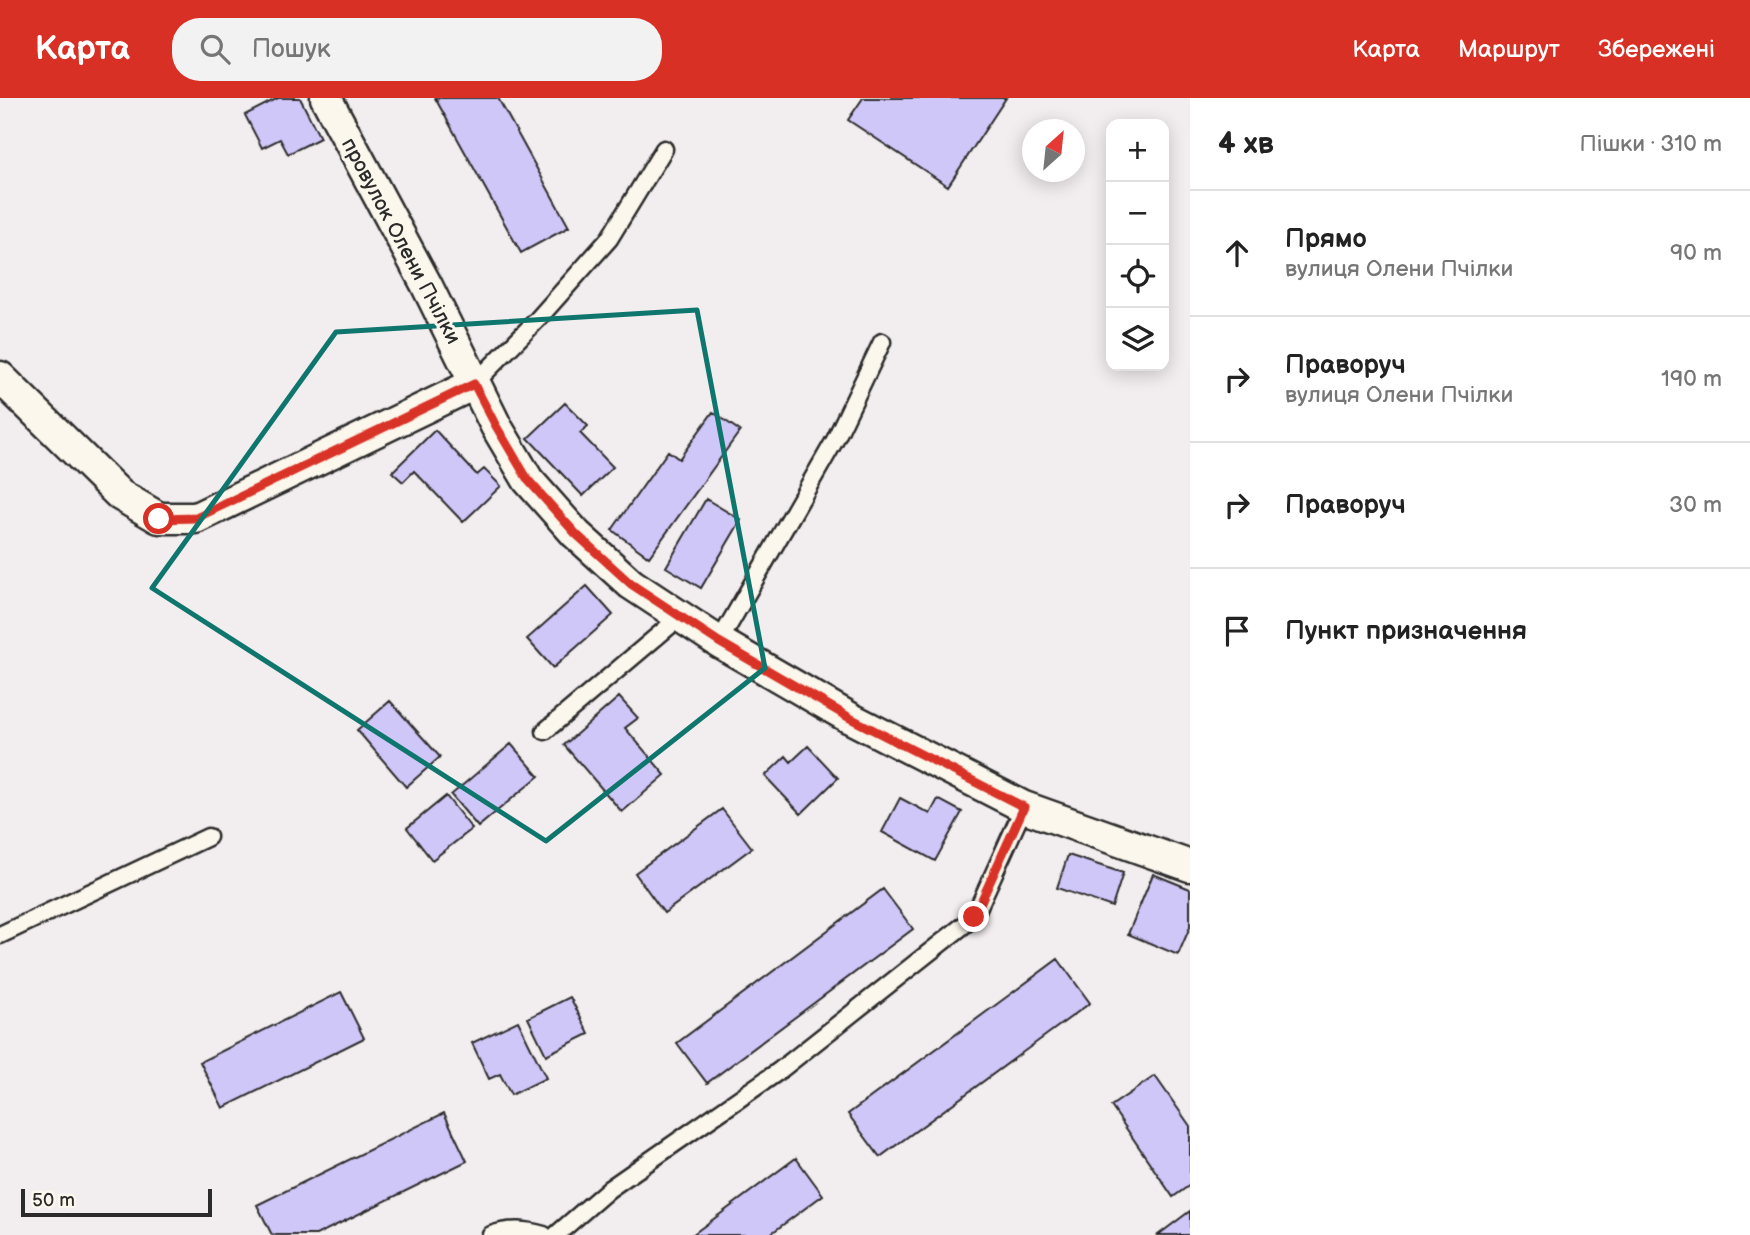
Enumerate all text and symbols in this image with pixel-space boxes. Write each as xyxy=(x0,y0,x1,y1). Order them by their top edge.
search box xyxy=(172,18,662,81)
text: Карта xyxy=(35,29,130,69)
icon: search xyxy=(196,30,234,68)
text: Пошук xyxy=(252,34,331,65)
text: Карта xyxy=(1352,35,1420,64)
text: Маршрут xyxy=(1458,35,1560,64)
text: Збережені xyxy=(1598,35,1715,64)
north arrow xyxy=(1022,119,1085,182)
map controls xyxy=(1106,119,1169,371)
button: + xyxy=(1106,119,1169,182)
text: 4 хв xyxy=(1218,126,1274,162)
text: Пішки · 310 m xyxy=(1580,130,1722,158)
street label: провулок Олени Пчілки xyxy=(336,134,466,348)
button: − xyxy=(1106,182,1169,245)
text: Прямо xyxy=(1285,224,1367,255)
icon: ahead xyxy=(1218,234,1256,272)
text: 90 m xyxy=(1670,239,1722,267)
button: locate xyxy=(1106,245,1169,308)
text: вулиця Олени Пчілки xyxy=(1285,255,1513,283)
button: layers xyxy=(1106,308,1169,371)
text: Праворуч xyxy=(1285,350,1406,381)
icon: right xyxy=(1218,360,1256,398)
text: 190 m xyxy=(1661,365,1722,393)
text: вулиця Олени Пчілки xyxy=(1285,381,1513,409)
icon: right xyxy=(1218,486,1256,524)
text: Праворуч xyxy=(1285,490,1406,521)
text: 30 m xyxy=(1669,491,1722,519)
route start xyxy=(143,503,174,534)
icon: arrive xyxy=(1218,612,1256,650)
text: Пункт призначення xyxy=(1285,616,1527,647)
route end xyxy=(958,901,989,932)
scale bar xyxy=(21,1186,212,1218)
text: 50 m xyxy=(32,1189,75,1212)

